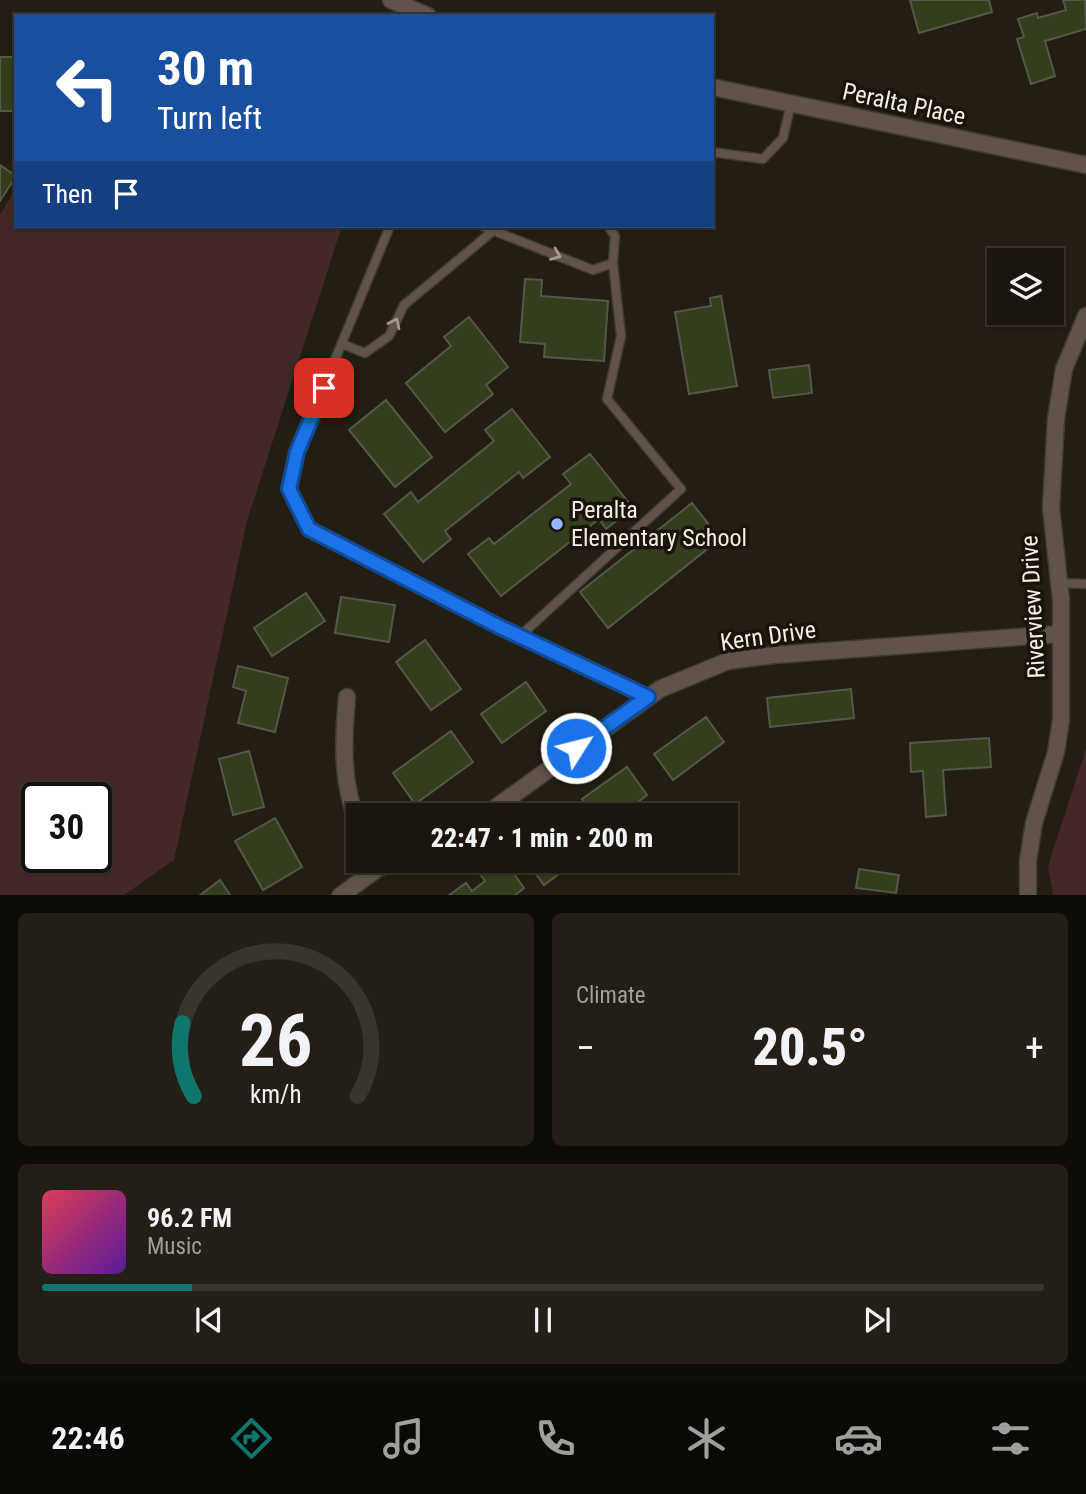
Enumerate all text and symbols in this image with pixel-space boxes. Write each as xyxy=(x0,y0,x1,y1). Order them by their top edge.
text: 30 m xyxy=(157,40,254,97)
icon: left xyxy=(42,42,133,133)
street label: Peralta Place xyxy=(840,77,968,131)
text: Turn left xyxy=(157,99,262,137)
icon: arrive xyxy=(107,175,145,213)
text: Then xyxy=(42,179,93,209)
one-way arrow xyxy=(549,246,561,260)
map controls xyxy=(987,248,1064,325)
button: layers xyxy=(987,248,1064,325)
one-way arrow xyxy=(387,318,401,330)
pin xyxy=(294,358,354,418)
icon: arrive xyxy=(305,369,343,407)
place label: Peralta Elementary School xyxy=(571,496,747,552)
marker: Peralta Elementary School xyxy=(549,516,565,532)
street label: Riverview Drive xyxy=(1015,535,1051,679)
street label: Kern Drive xyxy=(718,615,818,657)
position arrow xyxy=(539,711,613,785)
speed limit sign: 30 xyxy=(21,782,112,873)
text: 22:47 · 1 min · 200 m xyxy=(431,823,653,853)
text: Climate xyxy=(576,982,646,1009)
text: 26 xyxy=(239,998,313,1084)
text: 20.5° xyxy=(752,1017,868,1078)
text: − xyxy=(576,1026,595,1070)
text: + xyxy=(1025,1026,1044,1070)
text: km/h xyxy=(250,1079,302,1108)
text: 96.2 FM xyxy=(147,1203,232,1233)
text: Music xyxy=(147,1233,202,1260)
icon: previous xyxy=(190,1301,228,1339)
icon: pause xyxy=(524,1301,562,1339)
icon: next xyxy=(858,1301,896,1339)
icon: directions xyxy=(227,1414,276,1463)
icon: music xyxy=(379,1414,428,1463)
icon: phone xyxy=(531,1414,580,1463)
icon: climate xyxy=(682,1414,731,1463)
icon: car xyxy=(834,1414,883,1463)
icon: filters xyxy=(986,1414,1035,1463)
text: 22:46 xyxy=(51,1419,125,1457)

